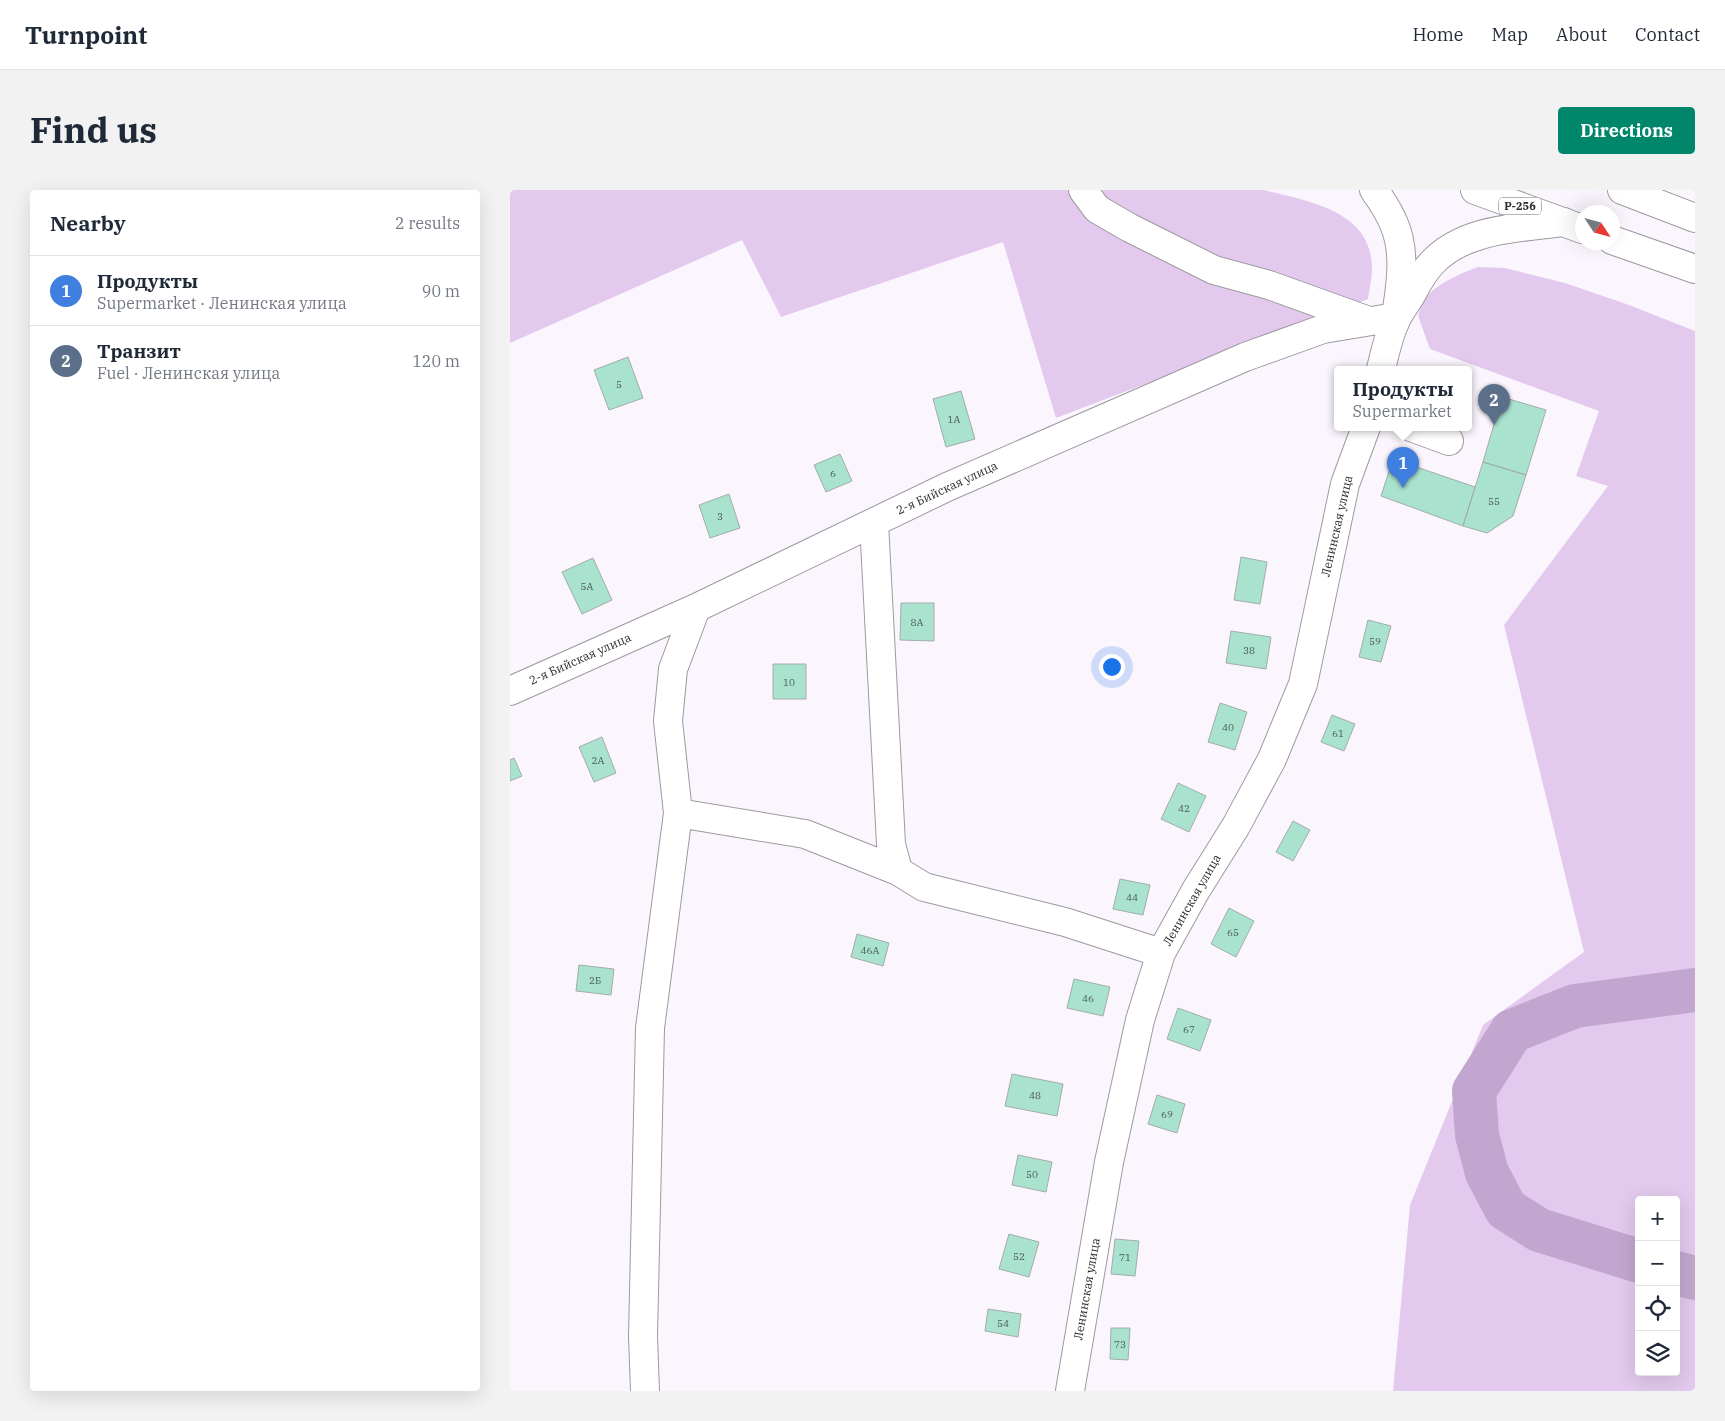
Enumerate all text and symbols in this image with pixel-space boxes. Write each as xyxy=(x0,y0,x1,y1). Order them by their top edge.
text: Turnpoint xyxy=(25,19,147,51)
text: Home xyxy=(1412,23,1464,46)
text: Map xyxy=(1492,23,1528,46)
text: About xyxy=(1556,23,1607,46)
text: Contact xyxy=(1635,23,1700,46)
text: Find us xyxy=(30,107,157,153)
button: Directions xyxy=(1558,107,1695,154)
road number: Р-256 xyxy=(1499,198,1541,214)
north arrow xyxy=(1575,205,1620,250)
text: Nearby xyxy=(50,209,126,237)
text: 2 results xyxy=(395,213,460,233)
text: Продукты xyxy=(97,269,198,293)
text: 1 xyxy=(61,281,71,301)
text: 90 m xyxy=(422,281,460,301)
text: Supermarket · Ленинская улица xyxy=(97,293,347,313)
text: Транзит xyxy=(97,339,181,363)
text: 2 xyxy=(61,351,71,371)
text: 120 m xyxy=(412,351,460,371)
text: Fuel · Ленинская улица xyxy=(97,363,280,383)
popup xyxy=(1334,366,1472,431)
text: Продукты xyxy=(1352,377,1454,401)
house number: 5 xyxy=(616,378,622,391)
pin: 2 xyxy=(1478,384,1510,425)
text: Supermarket xyxy=(1352,401,1452,421)
house number: 1А xyxy=(948,413,961,426)
pin: 1 xyxy=(1387,447,1419,488)
street label: 2-я Бийская улица xyxy=(894,457,1000,518)
house number: 6 xyxy=(830,467,836,480)
street label: Ленинская улица xyxy=(1318,473,1356,578)
house number: 55 xyxy=(1488,495,1500,508)
house number: 3 xyxy=(717,510,723,523)
house number: 5А xyxy=(581,580,594,593)
house number: 8А xyxy=(911,616,924,629)
street label: 2-я Бийская улица xyxy=(526,629,633,688)
house number: 59 xyxy=(1369,635,1381,648)
house number: 38 xyxy=(1243,644,1255,657)
your location xyxy=(1099,654,1125,680)
house number: 10 xyxy=(783,676,795,689)
house number: 40 xyxy=(1222,721,1234,734)
house number: 61 xyxy=(1332,727,1344,740)
house number: 2А xyxy=(592,754,605,767)
house number: 42 xyxy=(1178,802,1190,815)
street label: Ленинская улица xyxy=(1159,851,1224,948)
house number: 44 xyxy=(1126,891,1138,904)
house number: 65 xyxy=(1227,926,1239,939)
house number: 46А xyxy=(861,944,880,957)
house number: 2Б xyxy=(589,974,601,987)
house number: 46 xyxy=(1082,992,1094,1005)
house number: 67 xyxy=(1183,1023,1195,1036)
house number: 48 xyxy=(1029,1089,1041,1102)
house number: 69 xyxy=(1161,1108,1173,1121)
house number: 50 xyxy=(1026,1168,1038,1181)
map controls xyxy=(1635,1196,1680,1376)
button: + xyxy=(1635,1196,1680,1241)
street label: Ленинская улица xyxy=(1070,1236,1103,1341)
button: − xyxy=(1635,1241,1680,1286)
house number: 52 xyxy=(1013,1250,1025,1263)
house number: 71 xyxy=(1119,1251,1131,1264)
button: locate xyxy=(1635,1286,1680,1331)
house number: 54 xyxy=(997,1317,1009,1330)
button: layers xyxy=(1635,1331,1680,1376)
house number: 73 xyxy=(1114,1338,1126,1351)

